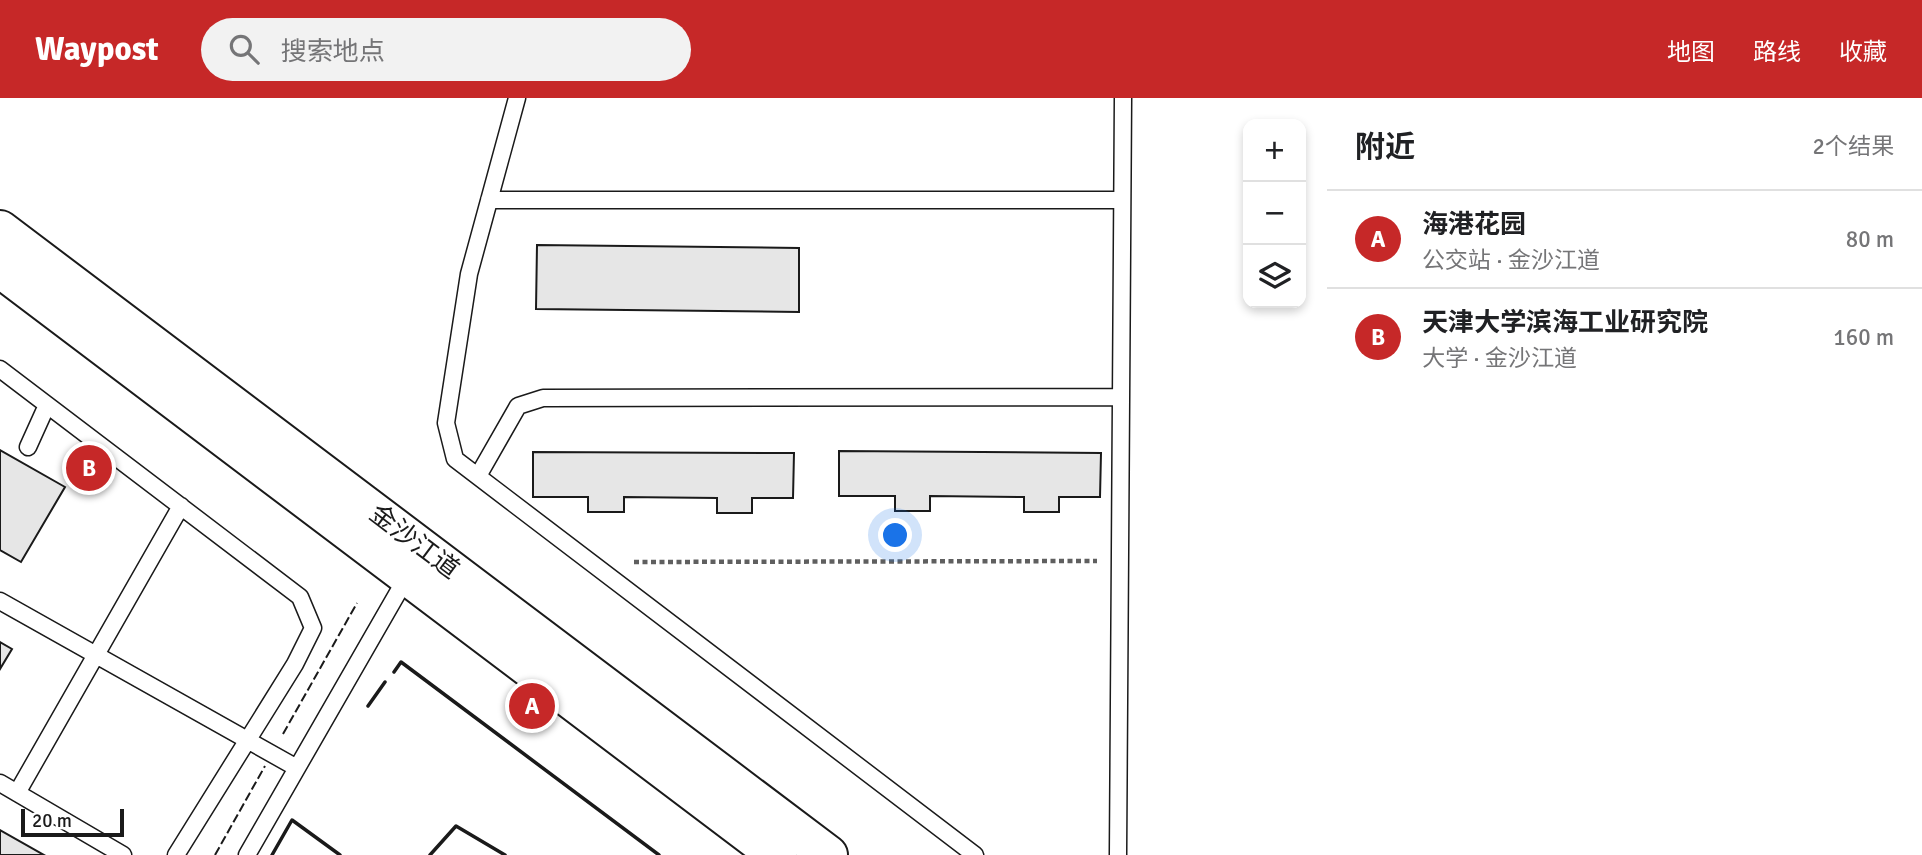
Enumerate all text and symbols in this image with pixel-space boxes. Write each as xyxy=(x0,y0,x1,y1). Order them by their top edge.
search box xyxy=(201,18,691,81)
text: Waypost xyxy=(35,29,159,70)
icon: search xyxy=(225,30,263,68)
text: 搜索地点 xyxy=(281,36,385,68)
text: 地图 xyxy=(1667,37,1715,67)
text: 路线 xyxy=(1753,37,1801,67)
text: 收藏 xyxy=(1839,37,1887,67)
map controls xyxy=(1243,119,1306,308)
button: + xyxy=(1243,119,1306,182)
text: 附近 xyxy=(1355,129,1415,166)
text: 2个结果 xyxy=(1813,132,1894,161)
button: − xyxy=(1243,182,1306,245)
text: 海港花园 xyxy=(1422,209,1526,241)
text: A xyxy=(1371,225,1385,254)
text: 80 m xyxy=(1846,225,1894,254)
button: layers xyxy=(1243,245,1306,308)
text: 公交站 · 金沙江道 xyxy=(1422,246,1600,275)
text: 天津大学滨海工业研究院 xyxy=(1422,307,1708,339)
text: B xyxy=(1371,323,1385,352)
text: 160 m xyxy=(1833,323,1894,352)
text: 大学 · 金沙江道 xyxy=(1422,344,1577,373)
pin: B xyxy=(66,442,112,494)
street label: 金沙江道 xyxy=(363,498,465,586)
your location xyxy=(878,518,912,552)
pin: A xyxy=(509,680,555,732)
scale bar xyxy=(21,806,124,838)
text: 20 m xyxy=(32,809,72,833)

